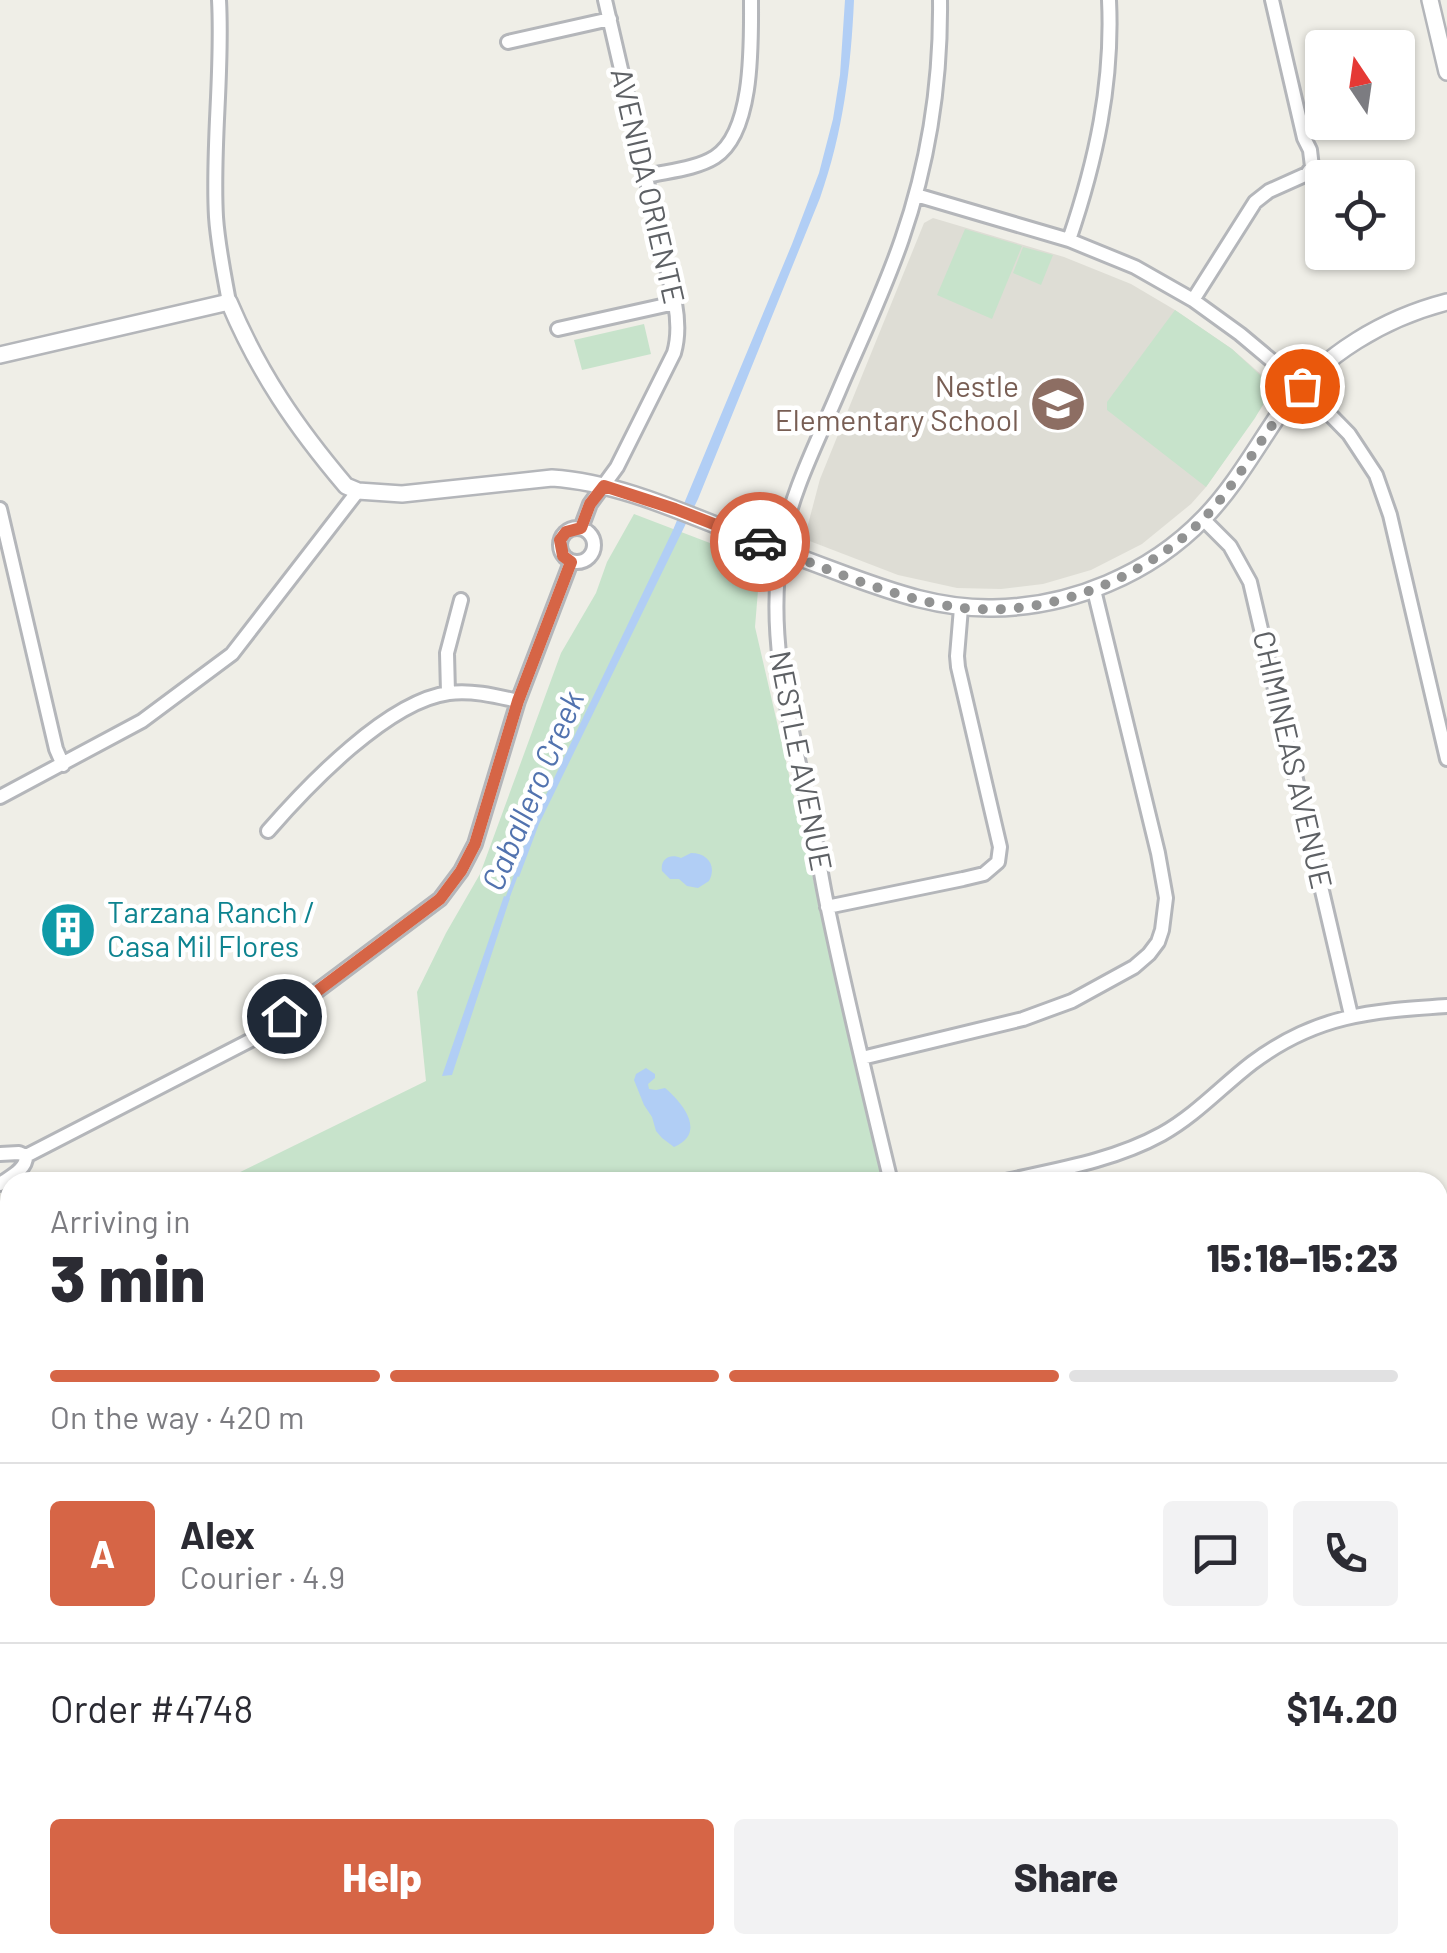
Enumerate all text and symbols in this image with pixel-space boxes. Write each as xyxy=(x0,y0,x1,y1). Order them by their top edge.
north arrow xyxy=(1305,30,1415,140)
map controls xyxy=(1305,30,1415,270)
street label: AVENIDA ORIENTE xyxy=(604,64,694,307)
button: locate xyxy=(1305,160,1415,270)
pin xyxy=(1260,344,1345,429)
icon: bag xyxy=(1275,359,1330,414)
place label: Nestle Elementary School xyxy=(775,367,1019,437)
school or university icon: Nestle Elementary School xyxy=(1028,374,1088,434)
courier xyxy=(710,492,810,592)
icon: car xyxy=(733,515,788,570)
street label: CHIMINEAS AVENUE xyxy=(1247,627,1341,892)
street label: NESTLE AVENUE xyxy=(763,648,841,874)
water label: Caballero Creek xyxy=(472,684,590,896)
place label: Tarzana Ranch / Casa Mil Flores xyxy=(107,893,316,963)
building icon: Tarzana Ranch / Casa Mil Flores xyxy=(38,900,98,960)
pin xyxy=(242,974,327,1059)
icon: home xyxy=(257,989,312,1044)
text: Arriving in xyxy=(50,1201,190,1239)
text: 15:18–15:23 xyxy=(1207,1234,1398,1280)
text: 3 min xyxy=(50,1237,205,1315)
text: On the way · 420 m xyxy=(50,1397,305,1435)
button: chat xyxy=(1163,1501,1268,1606)
button: phone xyxy=(1293,1501,1398,1606)
text: Alex xyxy=(180,1511,255,1557)
text: A xyxy=(90,1530,115,1576)
text: Courier · 4.9 xyxy=(180,1557,345,1595)
text: Order #4748 xyxy=(50,1685,253,1731)
text: $14.20 xyxy=(1287,1685,1398,1731)
button: Help xyxy=(50,1819,714,1934)
button: Share xyxy=(734,1819,1398,1934)

